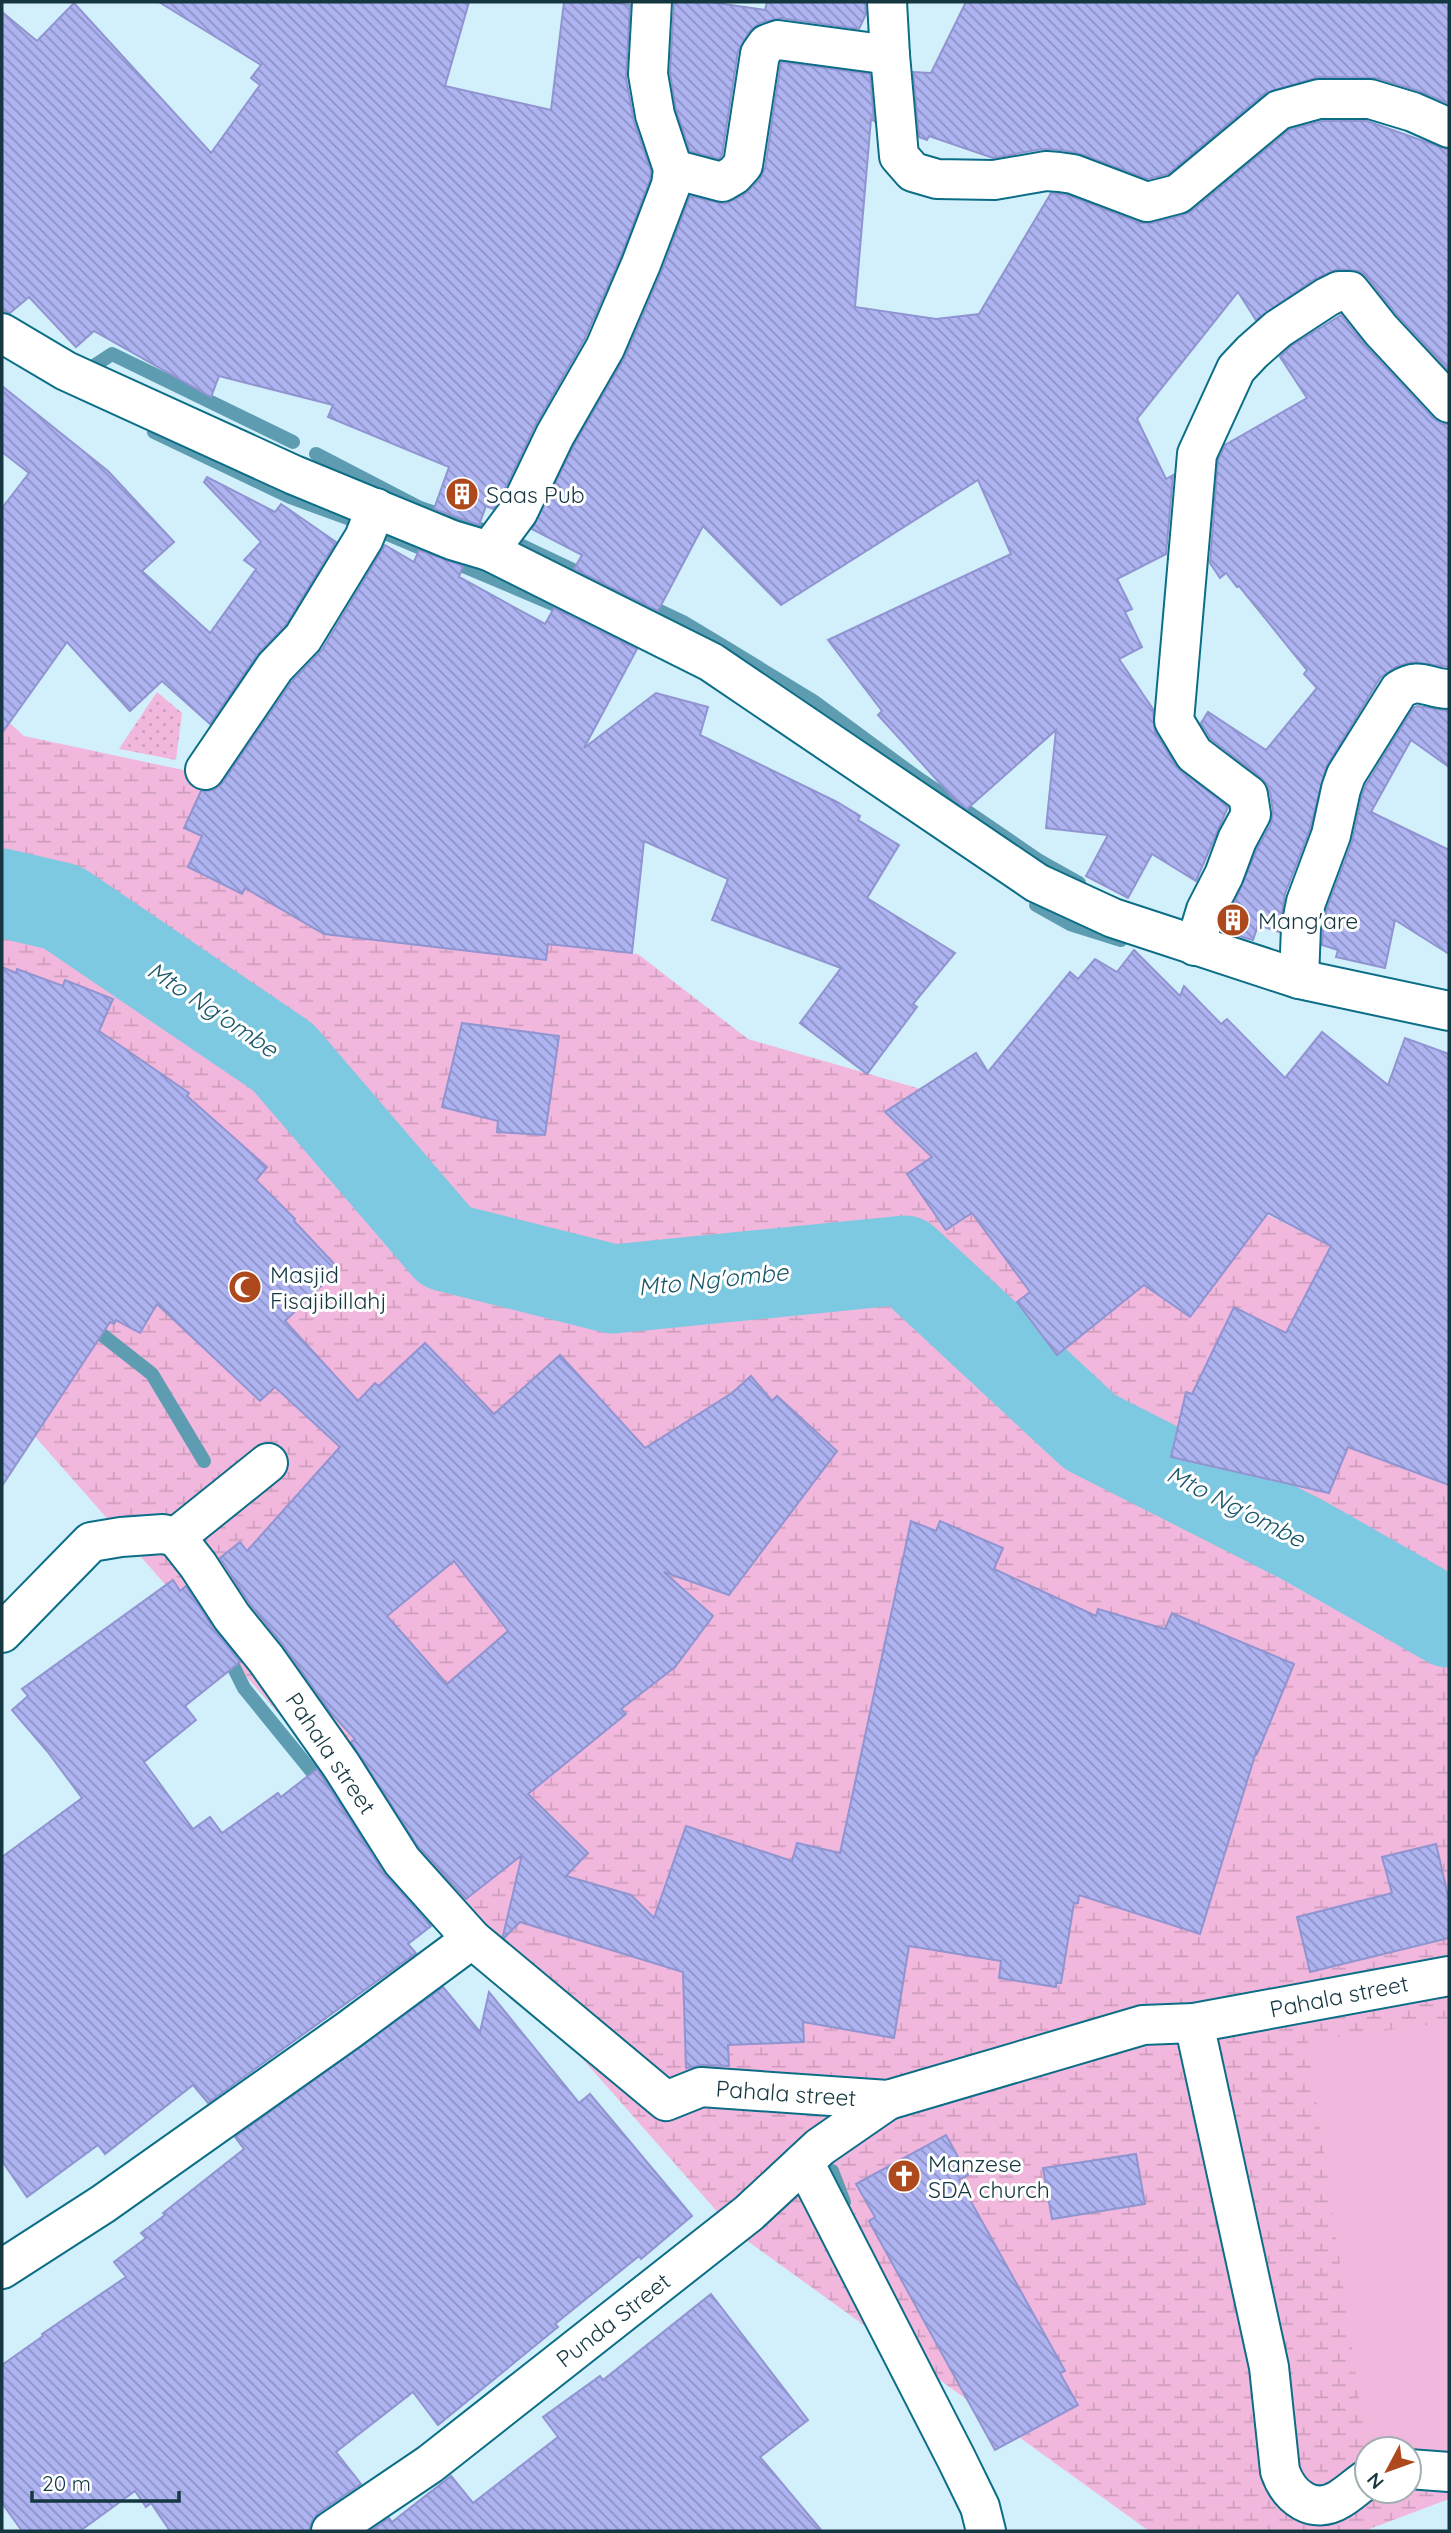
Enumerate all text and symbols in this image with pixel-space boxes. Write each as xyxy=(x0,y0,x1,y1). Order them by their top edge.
building icon: Saas Pub xyxy=(443,475,481,513)
place label: Saas Pub xyxy=(486,480,585,509)
building icon: Mang'are xyxy=(1214,901,1252,939)
place label: Mang'are xyxy=(1258,906,1358,935)
water label: Mto Ng'ombe xyxy=(142,954,285,1064)
water label: Mto Ng'ombe xyxy=(637,1256,791,1302)
place label: Masjid Fisajibillahj xyxy=(270,1260,387,1315)
mosque icon: Masjid Fisajibillahj xyxy=(226,1268,264,1306)
water label: Mto Ng'ombe xyxy=(1162,1458,1311,1554)
street label: Pahala street xyxy=(280,1687,382,1820)
street label: Pahala street xyxy=(1267,1968,1411,2024)
street label: Pahala street xyxy=(715,2074,857,2112)
place label: Manzese SDA church xyxy=(928,2149,1050,2204)
church icon: Manzese SDA church xyxy=(885,2157,923,2195)
street label: Punda Street xyxy=(550,2266,676,2374)
north arrow xyxy=(1353,2435,1423,2505)
scale bar xyxy=(32,2460,178,2504)
text: N xyxy=(1362,2468,1389,2494)
text: 20 m xyxy=(42,2470,91,2496)

